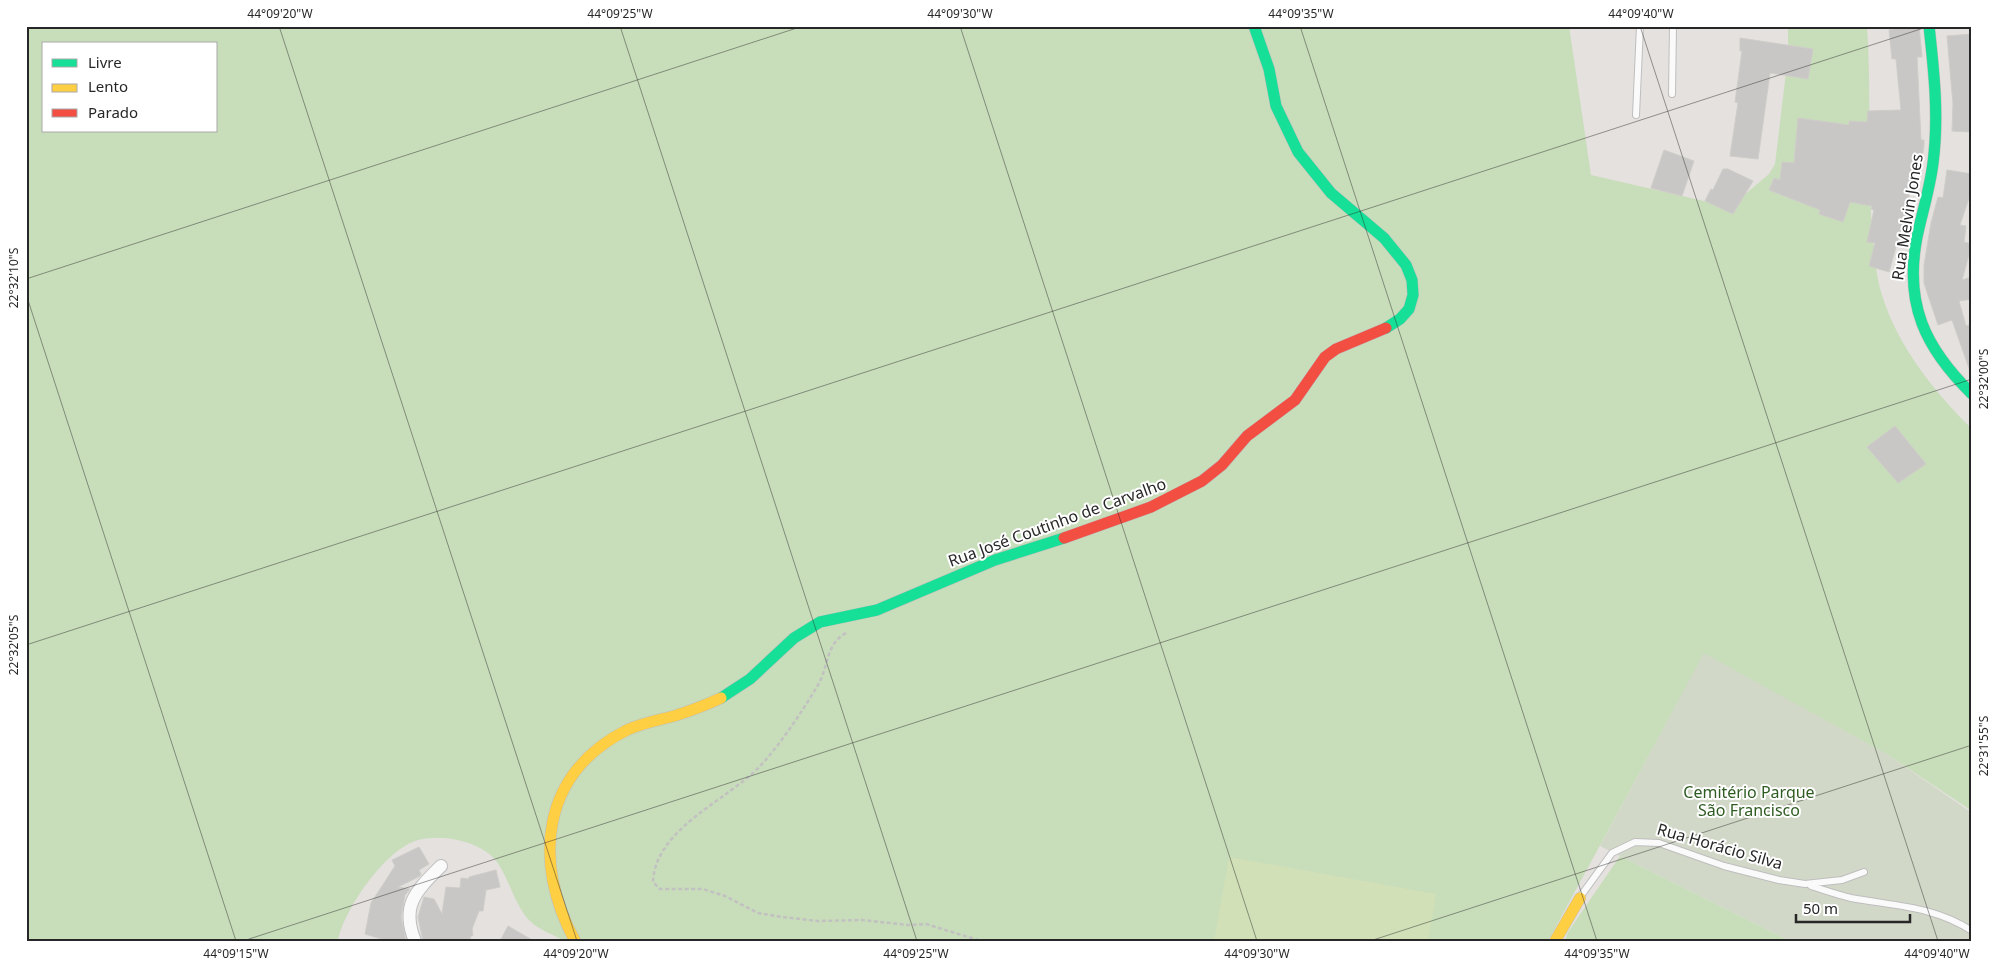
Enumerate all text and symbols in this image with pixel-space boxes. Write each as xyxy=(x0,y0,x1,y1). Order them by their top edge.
text: 44°09'20"W xyxy=(247,5,313,22)
text: 44°09'25"W xyxy=(587,5,653,22)
text: 44°09'30"W xyxy=(927,5,993,22)
text: 44°09'35"W xyxy=(1268,5,1334,22)
text: 44°09'40"W xyxy=(1608,5,1674,22)
legend xyxy=(42,42,218,132)
text: Livre xyxy=(88,52,122,72)
text: Lento xyxy=(88,76,128,96)
text: Parado xyxy=(88,102,138,122)
street label: Rua Melvin Jones xyxy=(1886,152,1928,282)
text: 22°32'10"S xyxy=(5,247,22,308)
text: 22°32'00"S xyxy=(1975,348,1992,409)
street label: Rua José Coutinho de Carvalho xyxy=(945,472,1169,572)
text: 22°32'05"S xyxy=(5,614,22,675)
text: 22°31'55"S xyxy=(1975,715,1992,776)
park label: Cemitério Parque São Francisco xyxy=(1683,781,1815,821)
street label: Rua Horácio Silva xyxy=(1655,818,1785,874)
scale bar xyxy=(1796,892,1909,924)
text: 50 m xyxy=(1803,898,1838,918)
text: 44°09'15"W xyxy=(203,945,269,962)
text: 44°09'20"W xyxy=(543,945,609,962)
text: 44°09'25"W xyxy=(883,945,949,962)
text: 44°09'30"W xyxy=(1224,945,1290,962)
text: 44°09'35"W xyxy=(1564,945,1630,962)
text: 44°09'40"W xyxy=(1904,945,1970,962)

